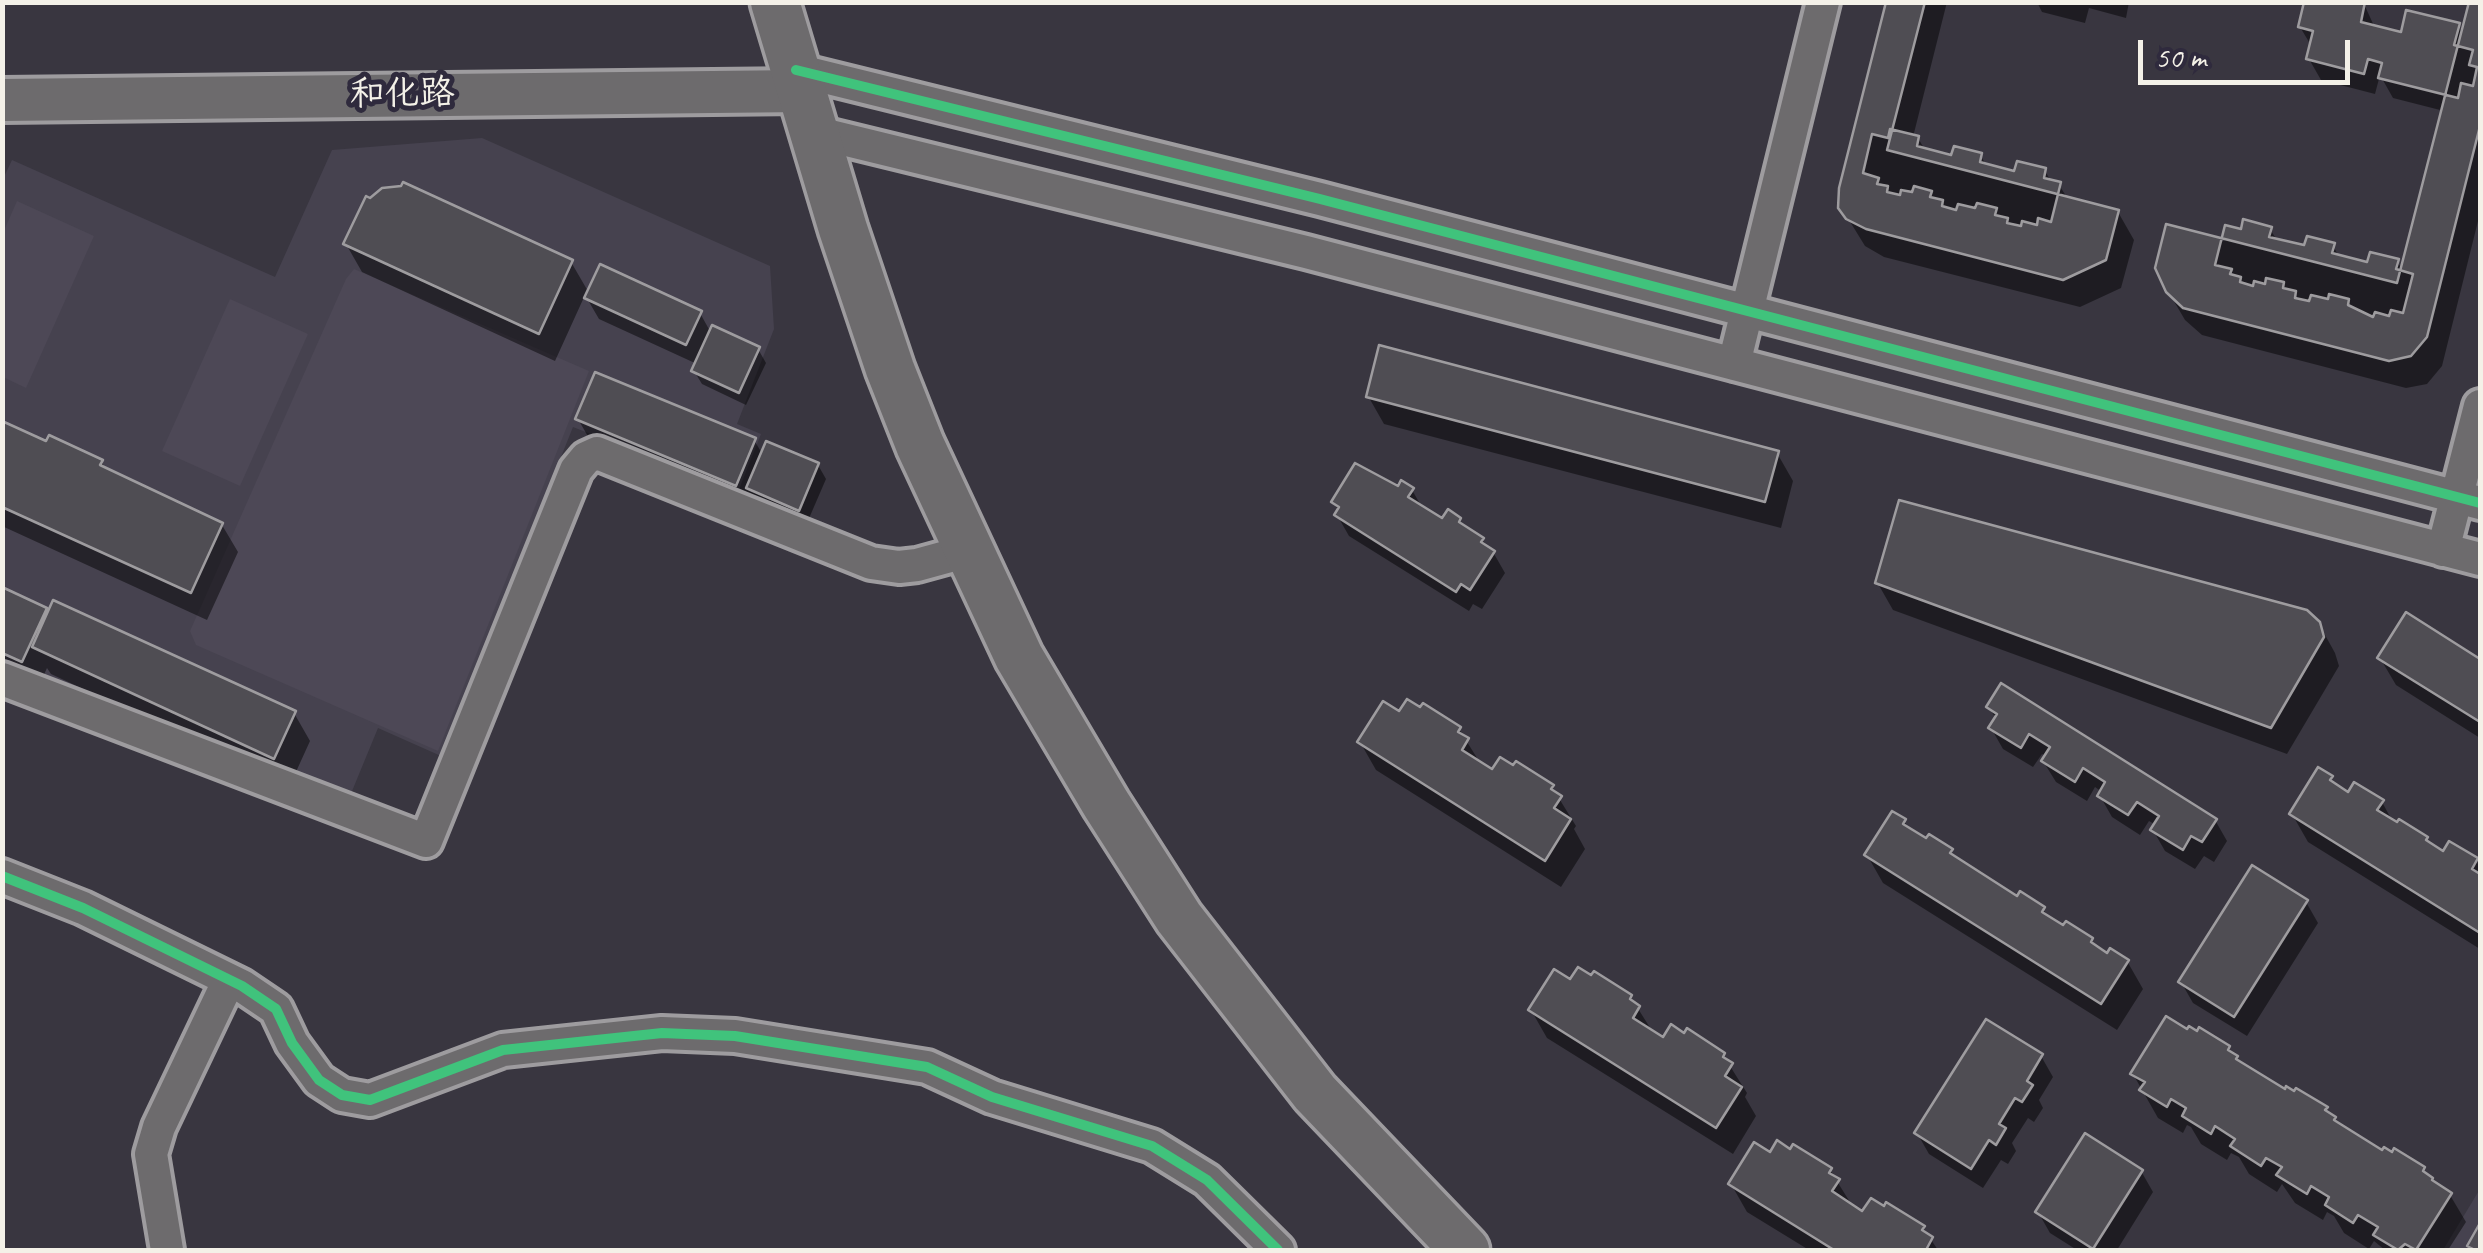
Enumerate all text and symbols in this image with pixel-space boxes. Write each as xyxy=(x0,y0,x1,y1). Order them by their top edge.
scale bar xyxy=(2143,20,2356,82)
text: 50 m xyxy=(2155,38,2206,76)
street label: 和化路 xyxy=(349,73,455,117)

